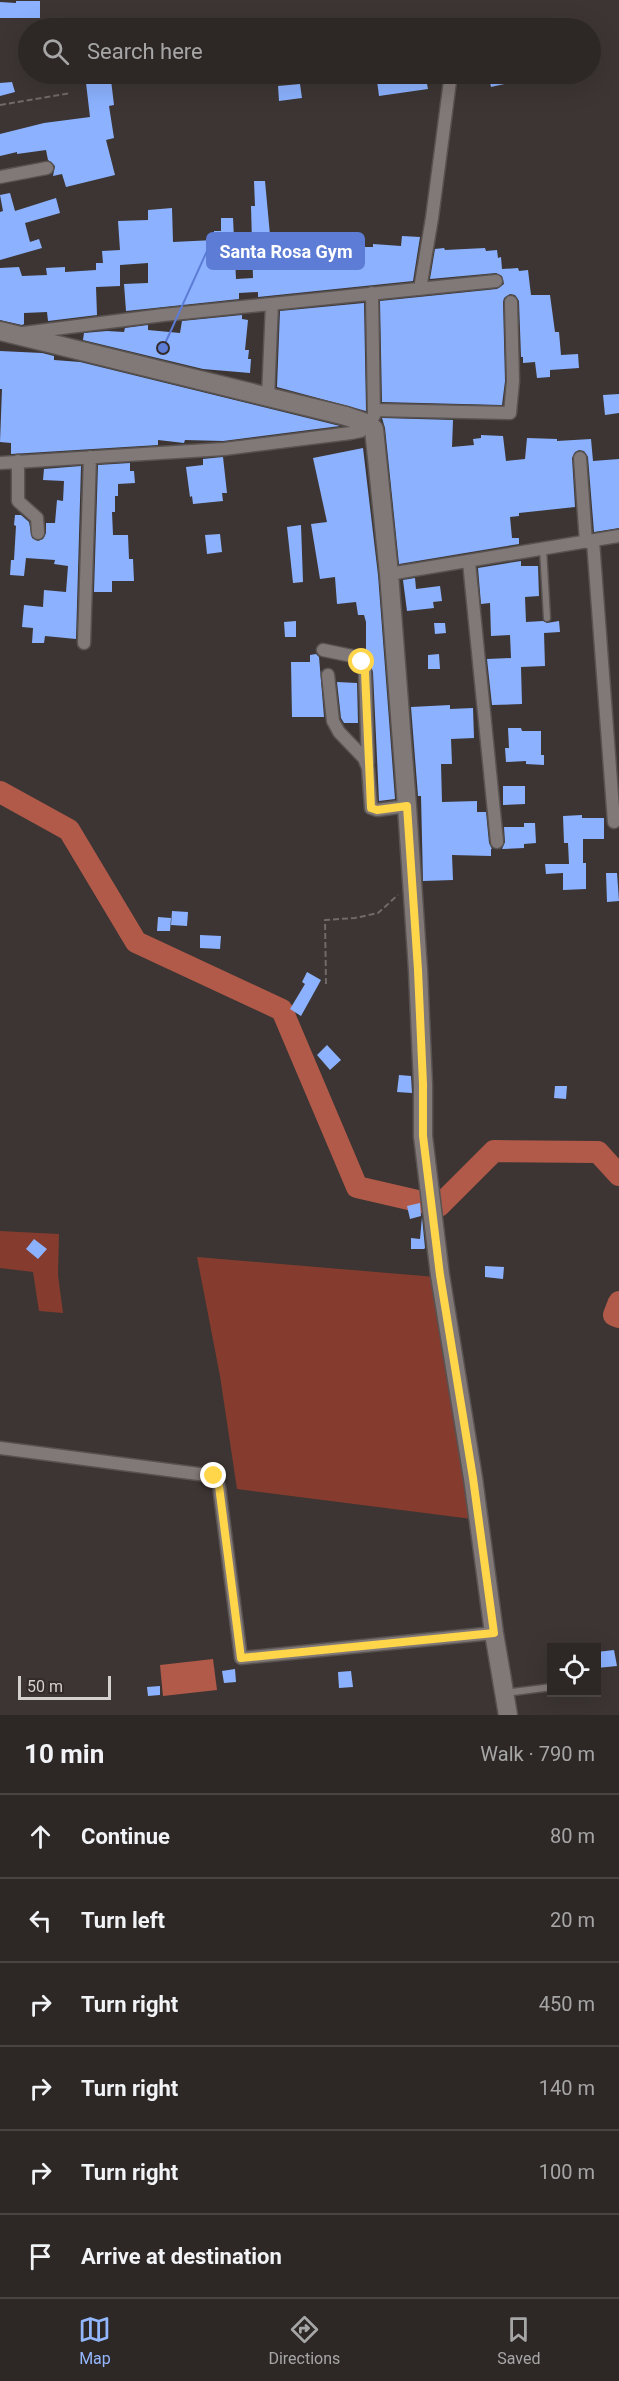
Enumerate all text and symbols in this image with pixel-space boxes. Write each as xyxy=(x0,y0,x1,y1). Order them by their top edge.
search box xyxy=(18,18,601,84)
icon: search xyxy=(39,35,72,68)
text: Search here xyxy=(87,39,203,64)
callout: Santa Rosa Gym xyxy=(207,233,364,269)
text: Santa Rosa Gym xyxy=(220,241,352,262)
route start xyxy=(348,648,374,674)
route end xyxy=(200,1462,226,1488)
map controls xyxy=(547,1643,601,1697)
button: locate xyxy=(547,1643,601,1697)
scale bar xyxy=(18,1673,111,1700)
text: 50 m xyxy=(27,1677,63,1696)
text: 10 min xyxy=(24,1739,104,1769)
text: Walk · 790 m xyxy=(480,1742,595,1766)
icon: ahead xyxy=(24,1820,57,1853)
text: Continue xyxy=(81,1824,170,1849)
text: 80 m xyxy=(550,1824,595,1848)
icon: left xyxy=(24,1904,57,1937)
text: Turn left xyxy=(81,1908,165,1933)
text: 20 m xyxy=(550,1908,595,1932)
icon: right xyxy=(24,1988,57,2021)
text: Turn right xyxy=(81,1992,178,2017)
text: 450 m xyxy=(539,1992,595,2016)
icon: right xyxy=(24,2072,57,2105)
text: Turn right xyxy=(81,2076,178,2101)
text: 140 m xyxy=(539,2076,595,2100)
icon: right xyxy=(24,2156,57,2189)
text: Turn right xyxy=(81,2160,178,2185)
text: 100 m xyxy=(539,2160,595,2184)
icon: arrive xyxy=(24,2240,57,2273)
text: Arrive at destination xyxy=(81,2244,282,2269)
tab: Map xyxy=(78,2313,111,2368)
tab: Directions xyxy=(268,2313,340,2368)
tab: Saved xyxy=(497,2313,541,2368)

